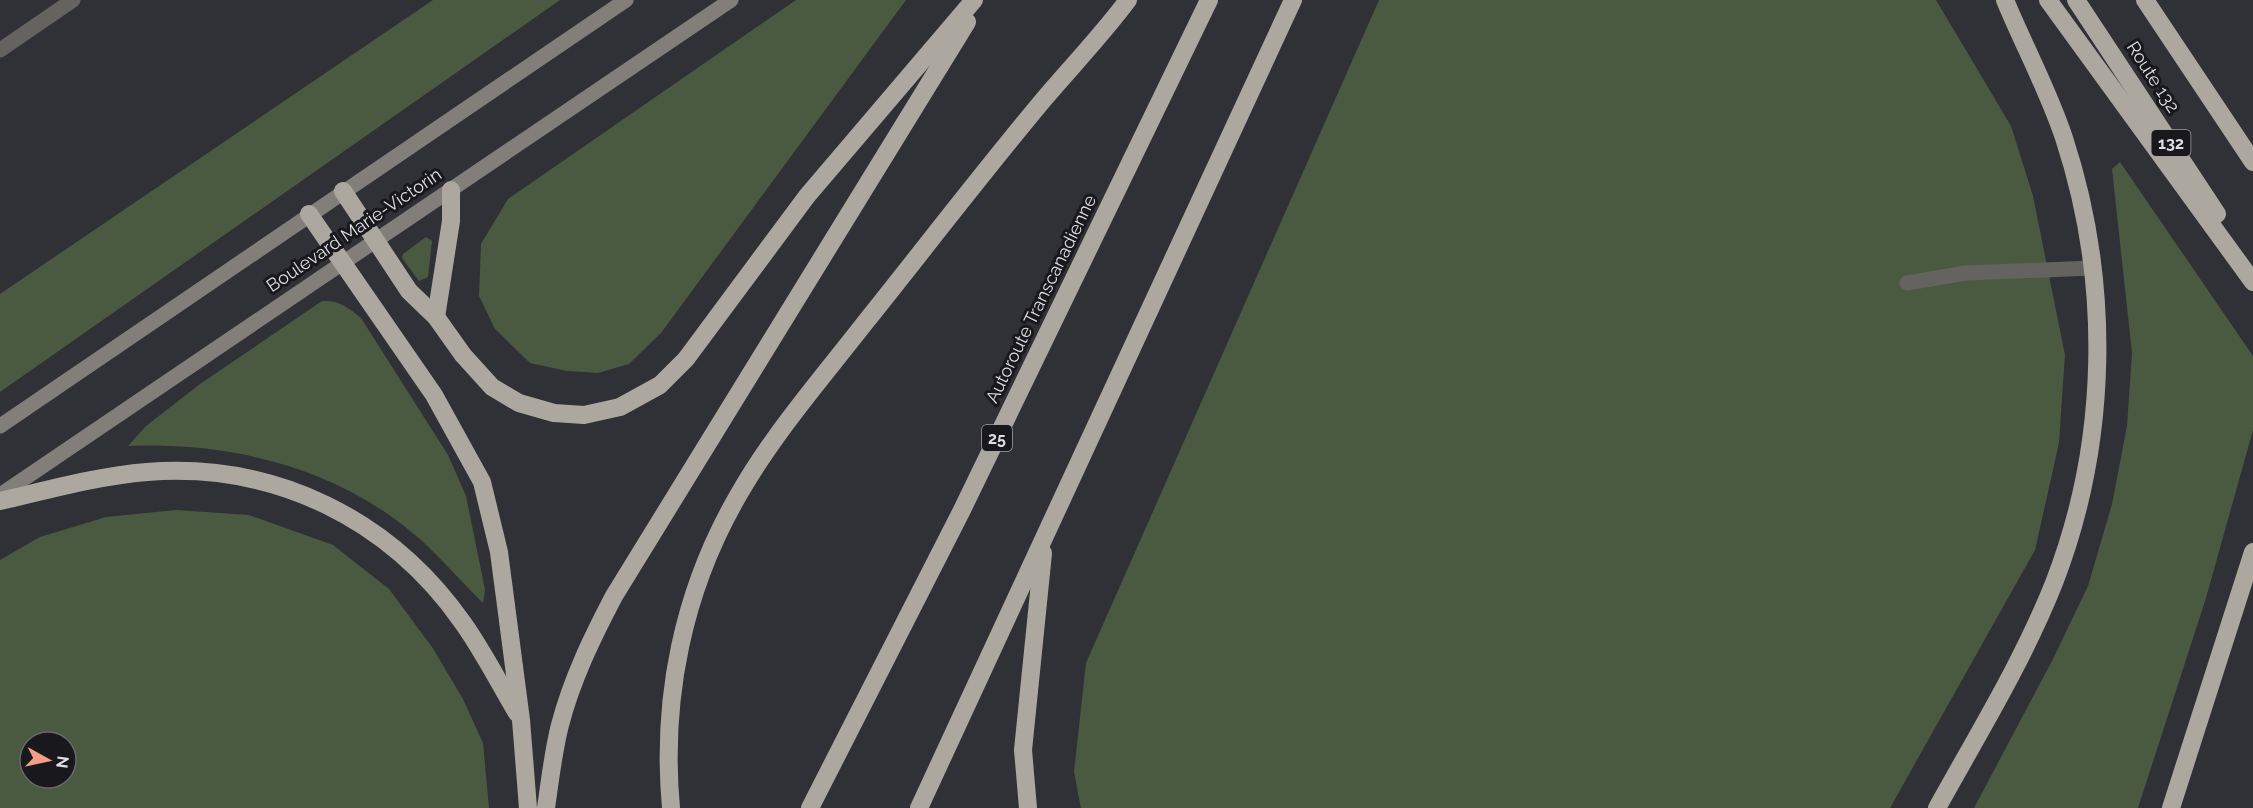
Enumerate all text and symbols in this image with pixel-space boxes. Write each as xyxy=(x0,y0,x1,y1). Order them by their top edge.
street label: Route 132 xyxy=(2123,37,2184,116)
road number: 132 xyxy=(2152,130,2190,156)
street label: Boulevard Marie-Victorin xyxy=(262,163,445,296)
street label: Autoroute Transcanadienne xyxy=(981,191,1100,406)
road number: 25 xyxy=(982,425,1012,451)
north arrow xyxy=(18,730,78,790)
text: N xyxy=(52,755,73,769)

